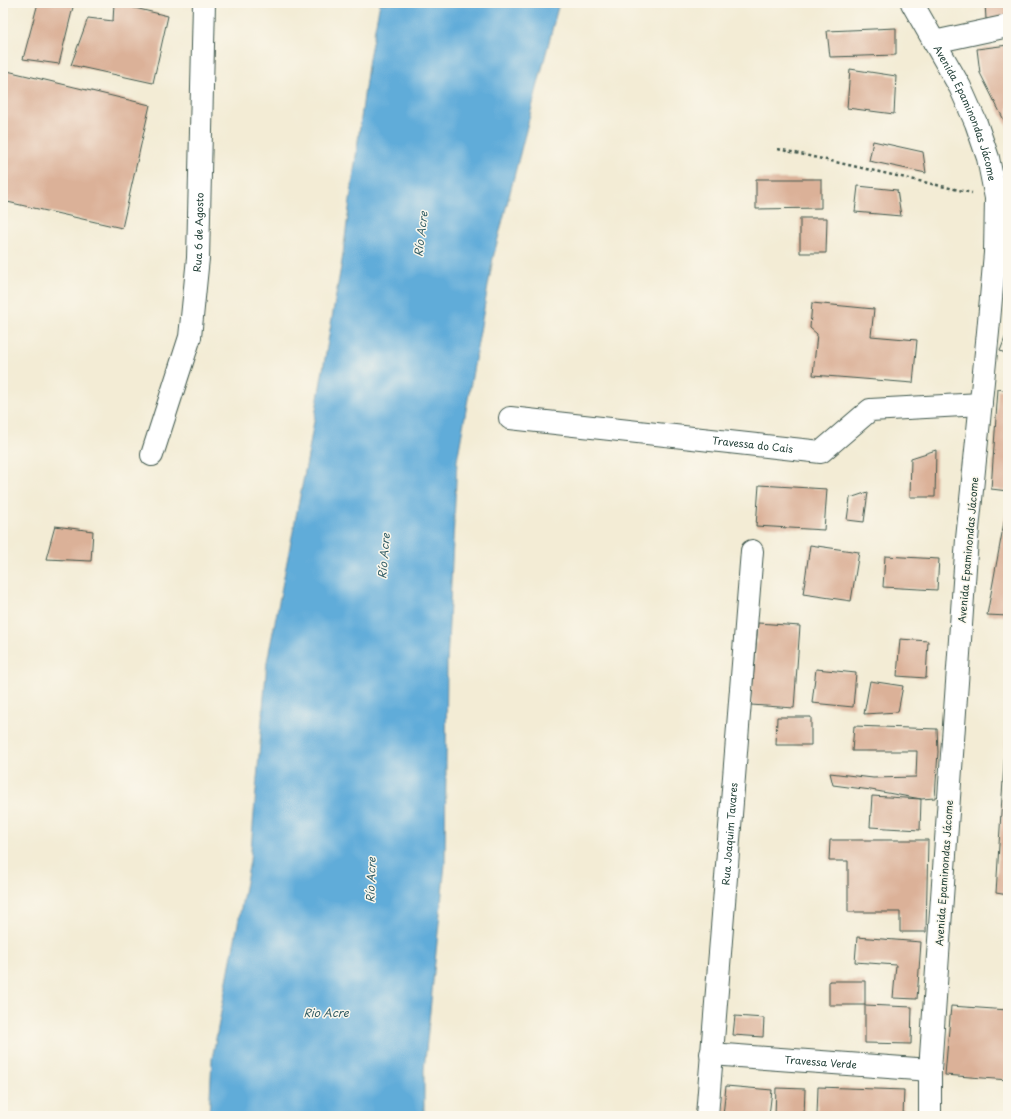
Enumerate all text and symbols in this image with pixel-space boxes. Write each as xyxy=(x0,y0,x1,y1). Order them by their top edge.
street label: Avenida Epaminondas Jácome xyxy=(931,42,1000,182)
street label: Rua 6 de Agosto xyxy=(189,192,207,273)
water label: Río Acre xyxy=(409,209,432,257)
street label: Travessa do Cais xyxy=(711,432,794,456)
street label: Avenida Epaminondas Jácome xyxy=(954,476,981,624)
water label: Río Acre xyxy=(373,532,394,579)
street label: Rua Joaquim Tavares xyxy=(717,782,741,886)
street label: Avenida Epaminondas Jácome xyxy=(931,799,956,947)
water label: Río Acre xyxy=(361,856,380,903)
water label: Rio Acre xyxy=(303,1004,350,1021)
street label: Travessa Verde xyxy=(784,1051,857,1072)

